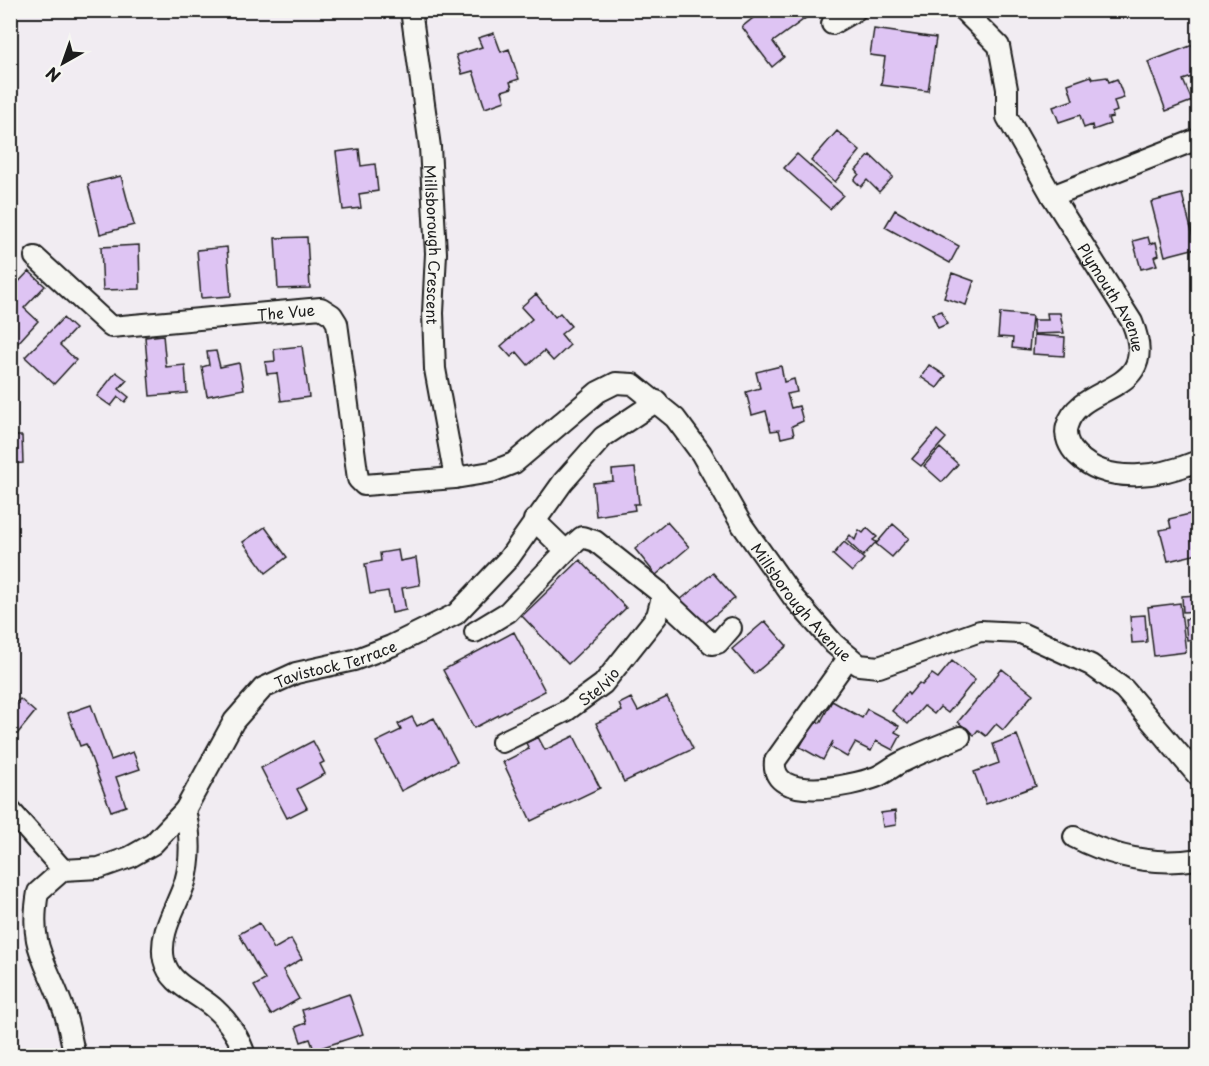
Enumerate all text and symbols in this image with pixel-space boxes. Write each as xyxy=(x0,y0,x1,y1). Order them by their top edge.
north arrow xyxy=(33,33,93,93)
text: N xyxy=(40,62,65,89)
street label: Millsborough Crescent xyxy=(420,164,448,325)
street label: Plymouth Avenue xyxy=(1073,238,1150,353)
street label: The Vue xyxy=(256,297,316,325)
street label: Millsborough Avenue xyxy=(746,538,857,666)
street label: Tavistock Terrace xyxy=(270,634,400,693)
street label: Stelvio xyxy=(573,662,624,710)

